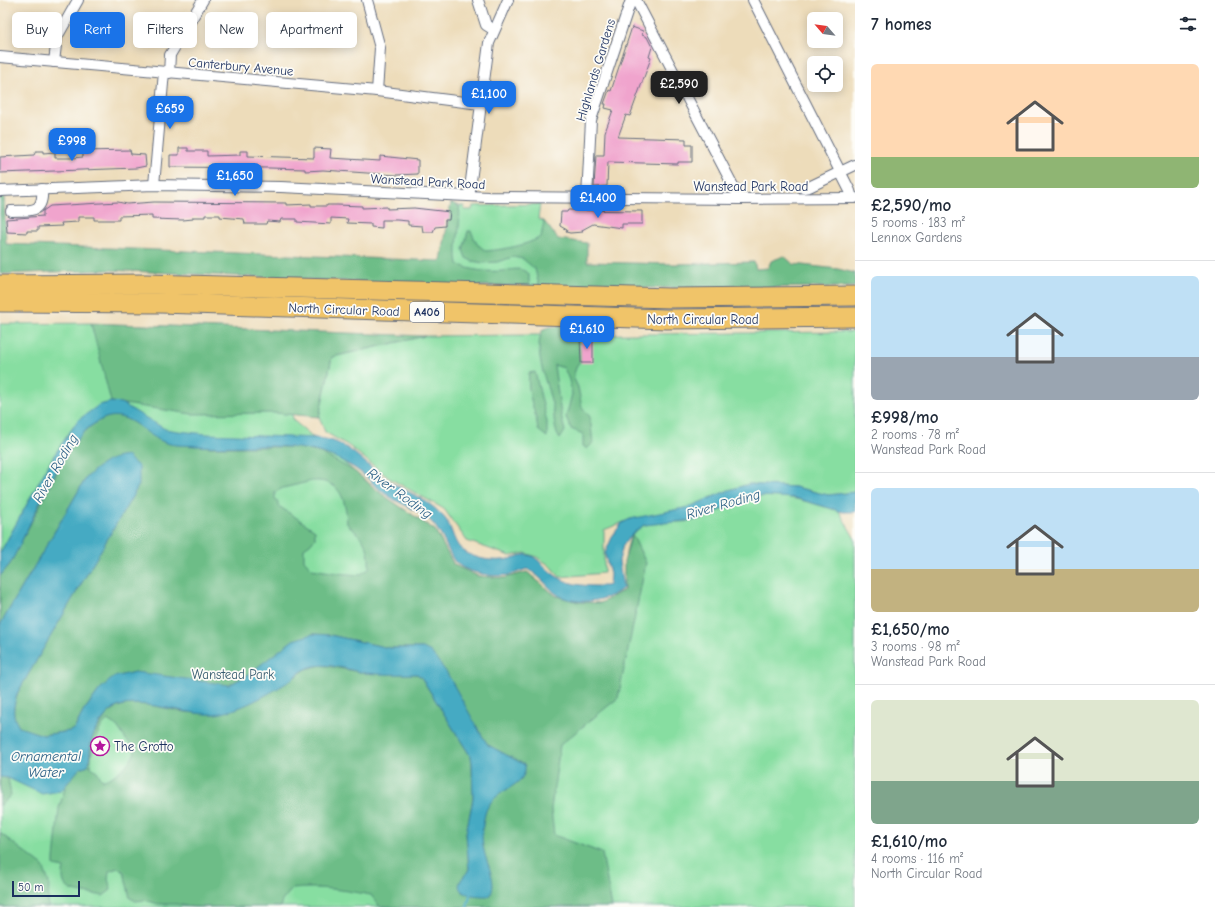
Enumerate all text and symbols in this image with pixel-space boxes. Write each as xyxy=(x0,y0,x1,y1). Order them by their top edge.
chip: Buy xyxy=(12,12,62,48)
chip: Rent xyxy=(70,12,125,48)
chip: Filters xyxy=(133,12,197,48)
chip: New xyxy=(205,12,258,48)
chip: Apartment xyxy=(266,12,357,48)
north arrow xyxy=(807,12,843,48)
map controls xyxy=(807,12,843,92)
icon: filters xyxy=(1177,13,1199,35)
text: 7 homes xyxy=(871,15,932,34)
street label: Highlands Gardens xyxy=(573,17,618,123)
street label: Canterbury Avenue xyxy=(188,54,295,79)
button: locate xyxy=(807,56,843,92)
pin: £2,590 xyxy=(646,71,712,105)
text: £2,590 xyxy=(660,76,698,91)
pin: £1,100 xyxy=(456,81,522,115)
text: £1,100 xyxy=(471,86,507,101)
icon: home xyxy=(999,90,1071,162)
pin: £659 xyxy=(146,96,194,130)
text: £659 xyxy=(155,101,185,116)
pin: £998 xyxy=(48,128,96,162)
text: £998 xyxy=(58,133,86,148)
pin: £1,650 xyxy=(202,163,268,197)
text: £1,650 xyxy=(216,168,254,183)
street label: Wanstead Park Road xyxy=(370,171,486,192)
street label: Wanstead Park Road xyxy=(694,179,808,194)
pin: £1,400 xyxy=(565,185,631,219)
text: £1,400 xyxy=(579,190,617,205)
text: £2,590/mo xyxy=(871,196,951,215)
text: 5 rooms · 183 m² xyxy=(871,215,965,230)
text: Lennox Gardens xyxy=(871,230,962,245)
street label: North Circular Road xyxy=(288,300,400,319)
road number: A406 xyxy=(410,302,444,322)
icon: home xyxy=(999,302,1071,374)
street label: North Circular Road xyxy=(647,312,759,327)
pin: £1,610 xyxy=(554,316,620,350)
text: £1,610 xyxy=(569,321,605,336)
text: £998/mo xyxy=(871,408,938,427)
text: 2 rooms · 78 m² xyxy=(871,427,959,442)
water label: River Roding xyxy=(29,431,82,505)
text: Wanstead Park Road xyxy=(871,442,986,457)
water label: River Roding xyxy=(364,464,435,523)
water label: River Roding xyxy=(684,486,762,523)
icon: home xyxy=(999,514,1071,586)
text: £1,650/mo xyxy=(871,620,950,639)
text: 3 rooms · 98 m² xyxy=(871,639,960,654)
text: Wanstead Park Road xyxy=(871,654,986,669)
park label: Wanstead Park xyxy=(192,667,275,682)
icon: home xyxy=(999,726,1071,798)
place icon: The Grotto xyxy=(89,735,111,757)
place label: The Grotto xyxy=(114,739,174,754)
water label: Ornamental Water xyxy=(11,748,82,781)
text: £1,610/mo xyxy=(871,832,947,851)
text: 4 rooms · 116 m² xyxy=(871,851,963,866)
text: North Circular Road xyxy=(871,866,982,881)
scale bar xyxy=(12,879,80,898)
text: 50 m xyxy=(18,881,43,894)

